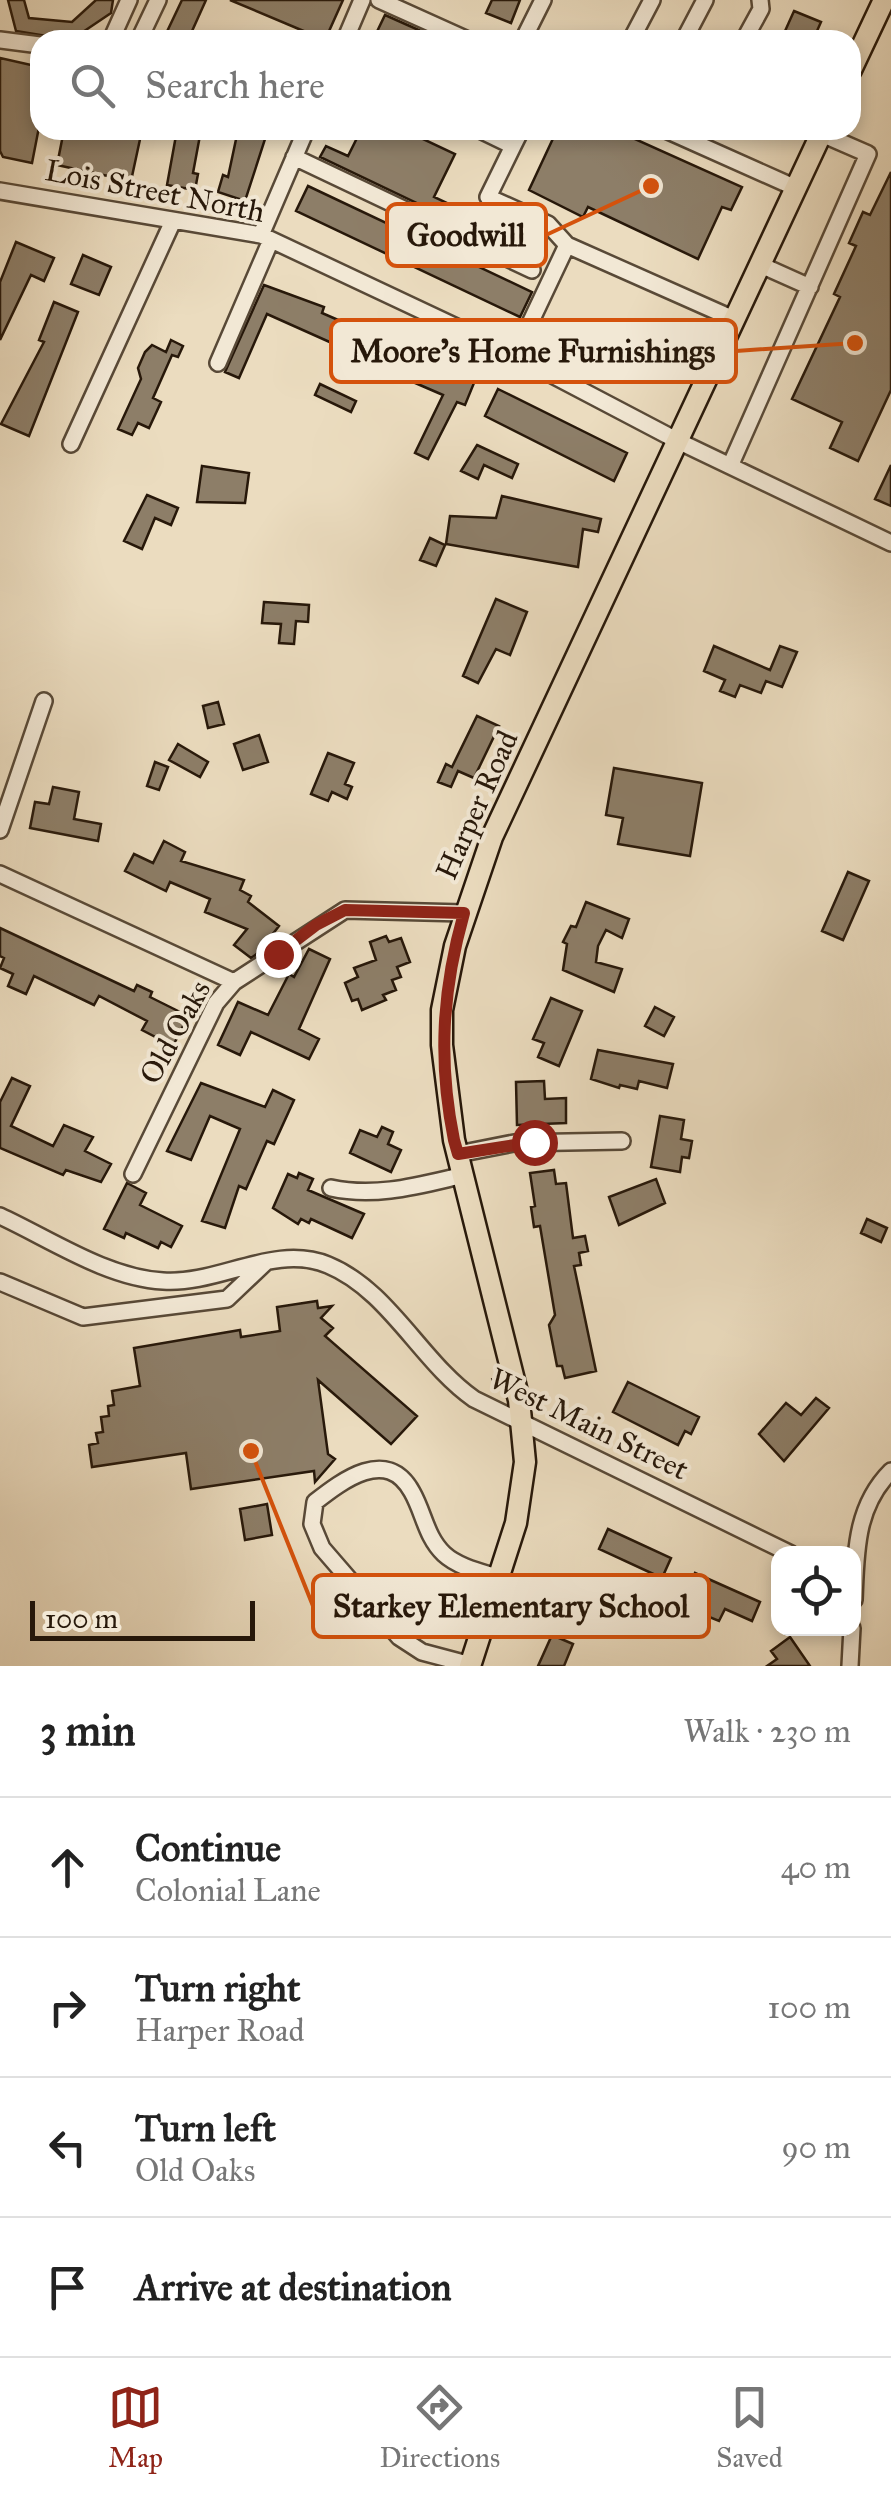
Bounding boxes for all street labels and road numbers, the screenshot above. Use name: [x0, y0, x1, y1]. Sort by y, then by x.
street label: Lois Street North: [42, 152, 268, 230]
street label: Harper Road: [428, 725, 526, 885]
street label: Old Oaks: [132, 974, 218, 1090]
street label: West Main Street: [484, 1360, 695, 1488]

